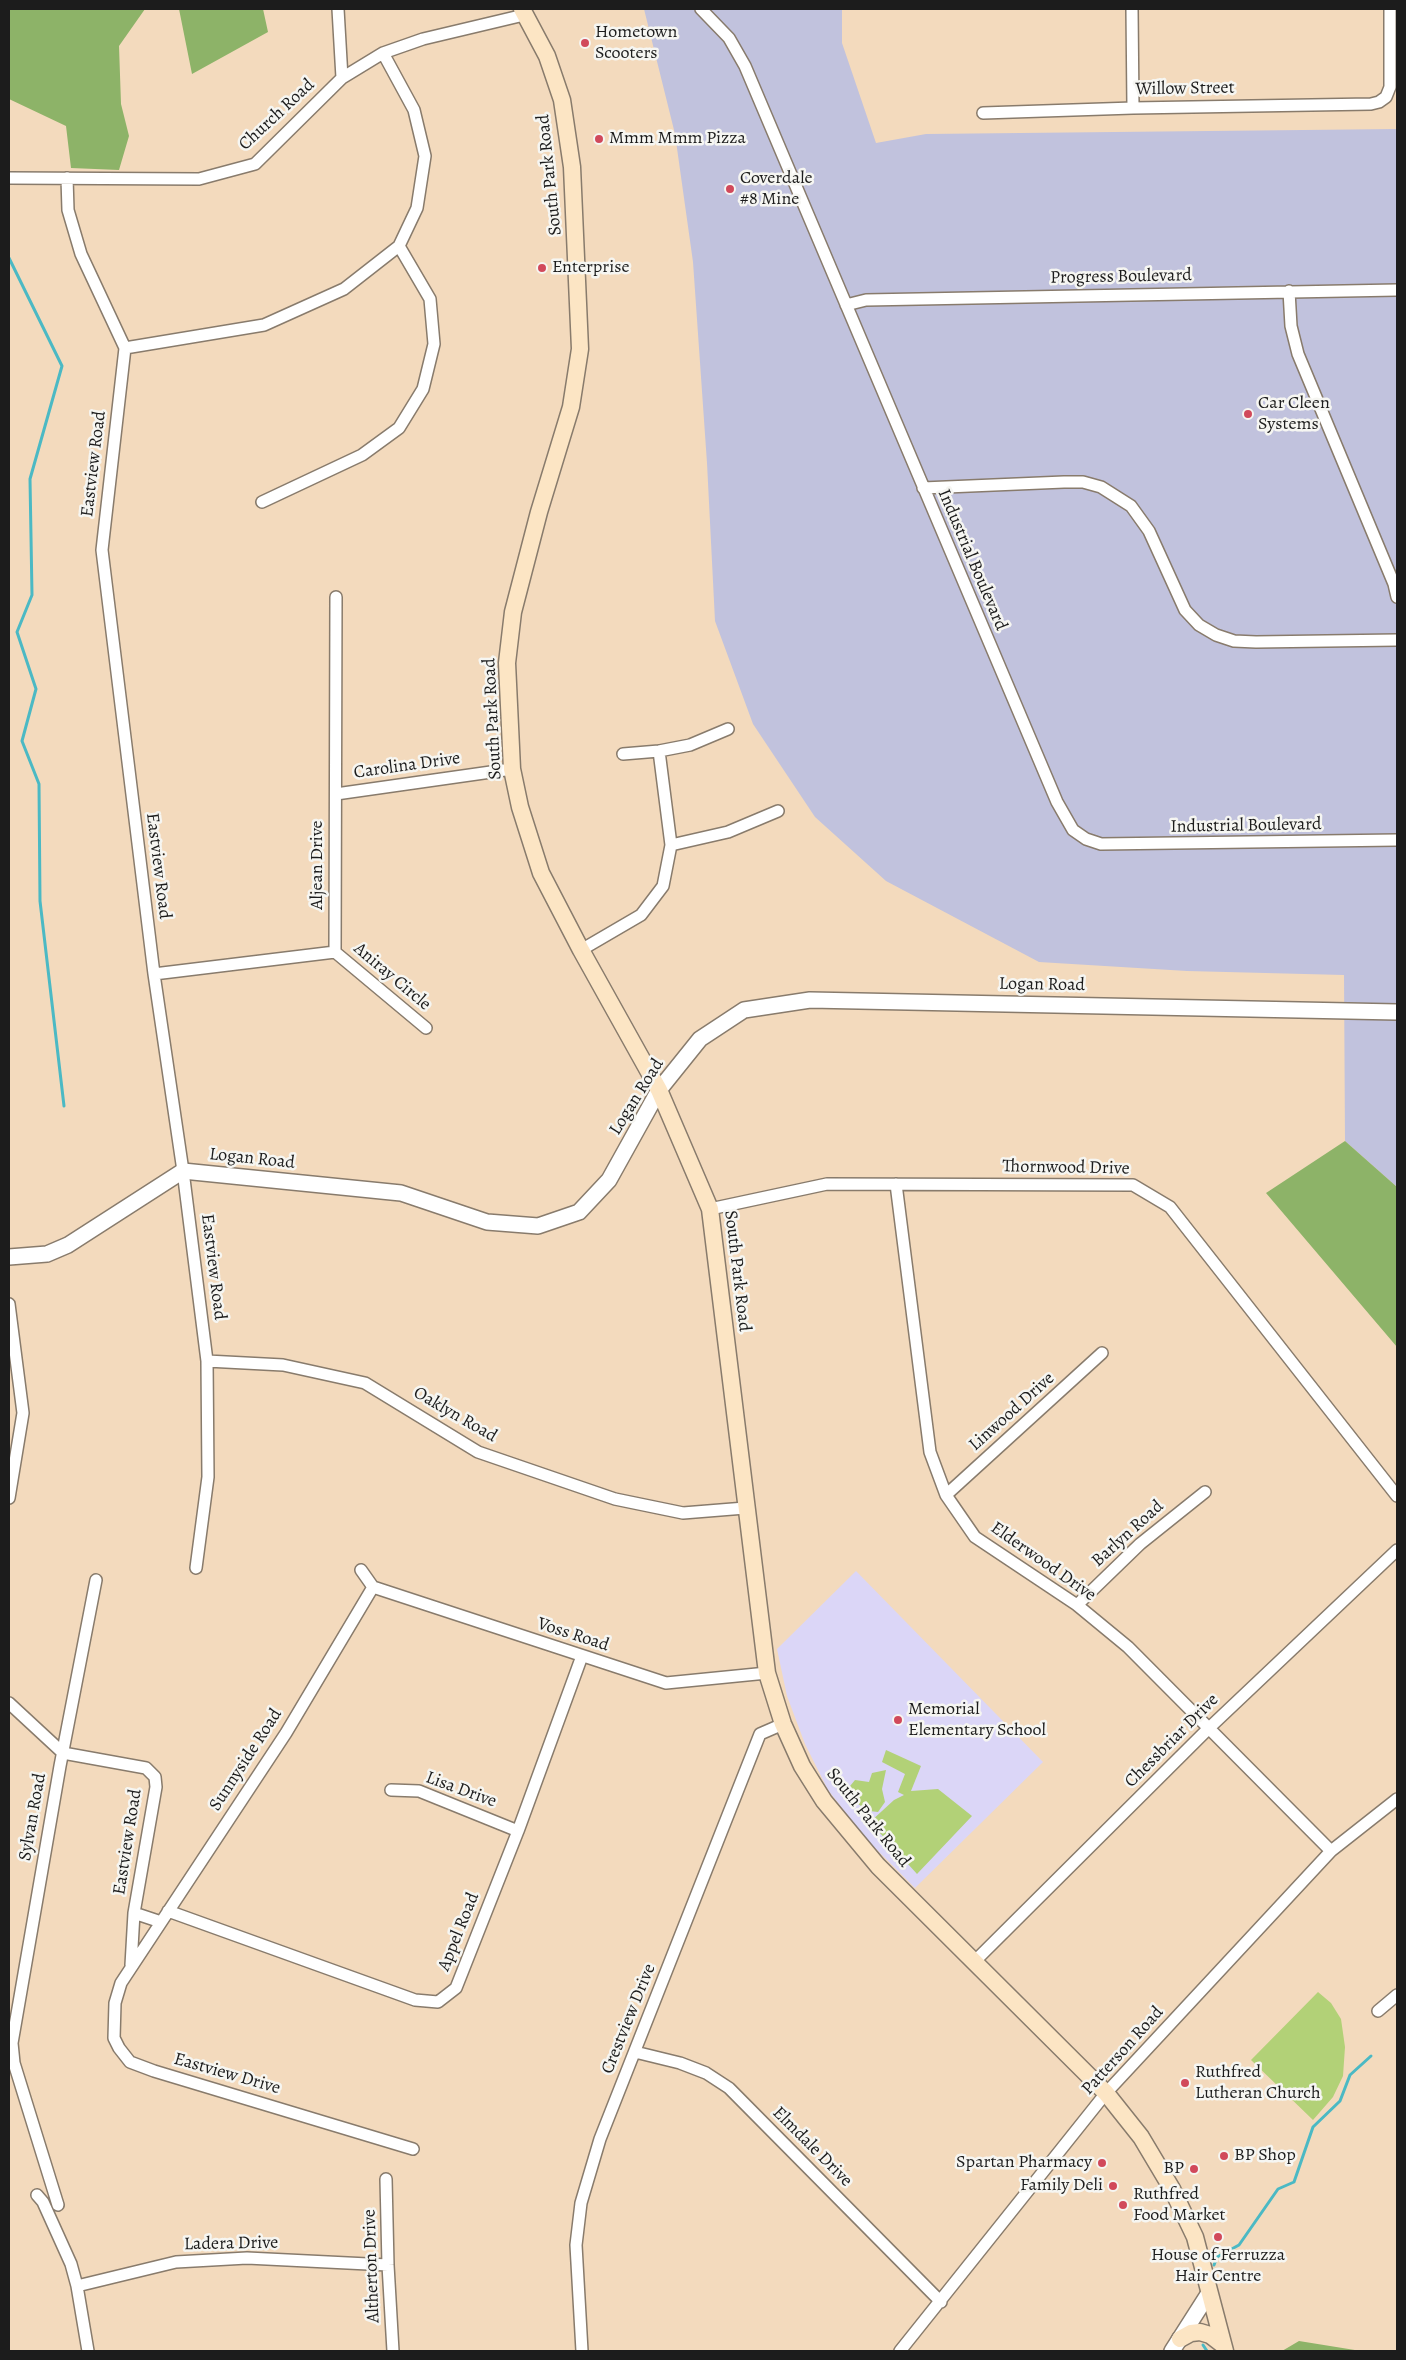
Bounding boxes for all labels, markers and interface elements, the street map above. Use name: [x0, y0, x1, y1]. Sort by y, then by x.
place label: Hometown Scooters: [595, 22, 677, 64]
marker: Hometown Scooters: [579, 37, 591, 49]
street label: Church Road: [235, 74, 319, 156]
street label: Willow Street: [1135, 77, 1235, 101]
street label: South Park Road: [533, 113, 567, 237]
place label: Mmm Mmm Pizza: [609, 128, 746, 150]
marker: Mmm Mmm Pizza: [593, 133, 605, 145]
place label: Coverdale #8 Mine: [740, 168, 813, 210]
marker: Coverdale #8 Mine: [724, 183, 736, 195]
place label: Enterprise: [552, 257, 630, 279]
marker: Enterprise: [536, 262, 548, 274]
street label: Progress Boulevard: [1050, 265, 1192, 289]
place label: Car Cleen Systems: [1258, 393, 1330, 436]
marker: Car Cleen Systems: [1242, 408, 1254, 420]
street label: Eastview Road: [77, 410, 111, 518]
street label: Industrial Boulevard: [933, 486, 1011, 634]
street label: South Park Road: [479, 658, 507, 780]
street label: Carolina Drive: [353, 748, 461, 784]
street label: Eastview Road: [141, 812, 175, 920]
street label: Industrial Boulevard: [1170, 814, 1322, 838]
street label: Aljean Drive: [307, 820, 329, 910]
street label: Aniray Circle: [349, 938, 435, 1016]
street label: Logan Road: [999, 973, 1085, 997]
street label: Logan Road: [605, 1055, 669, 1139]
street label: Logan Road: [208, 1144, 296, 1174]
street label: Thornwood Drive: [1002, 1156, 1130, 1180]
street label: South Park Road: [719, 1209, 755, 1333]
street label: Eastview Road: [196, 1213, 230, 1321]
street label: Linwood Drive: [965, 1368, 1059, 1456]
street label: Oaklyn Road: [409, 1382, 501, 1448]
street label: Barlyn Road: [1088, 1496, 1168, 1572]
street label: Elderwood Drive: [986, 1518, 1100, 1606]
street label: Voss Road: [534, 1613, 612, 1657]
street label: Chessbriar Drive: [1121, 1690, 1223, 1792]
place label: Memorial Elementary School: [908, 1699, 1046, 1742]
street label: Sunnyside Road: [205, 1705, 287, 1815]
marker: Memorial Elementary School: [892, 1714, 904, 1726]
street label: South Park Road: [821, 1764, 915, 1872]
street label: Lisa Drive: [423, 1767, 499, 1813]
street label: Sylvan Road: [15, 1771, 51, 1863]
street label: Eastview Road: [109, 1788, 147, 1896]
street label: Appel Road: [434, 1890, 484, 1974]
street label: Crestview Drive: [597, 1961, 661, 2077]
street label: Patterson Road: [1078, 2002, 1168, 2100]
street label: Eastview Drive: [171, 2049, 283, 2099]
place label: Ruthfred Lutheran Church: [1195, 2062, 1321, 2104]
marker: Ruthfred Lutheran Church: [1179, 2077, 1191, 2089]
street label: Elmdale Drive: [767, 2102, 857, 2192]
place label: BP Shop: [1234, 2145, 1296, 2167]
marker: BP Shop: [1218, 2150, 1230, 2162]
place label: Spartan Pharmacy: [956, 2152, 1092, 2174]
marker: Spartan Pharmacy: [1096, 2157, 1108, 2169]
place label: BP: [1163, 2158, 1184, 2180]
marker: BP: [1188, 2163, 1200, 2175]
place label: Family Deli: [1020, 2175, 1103, 2197]
marker: Family Deli: [1107, 2180, 1119, 2192]
place label: Ruthfred Food Market: [1133, 2184, 1226, 2226]
marker: Ruthfred Food Market: [1117, 2199, 1129, 2211]
street label: Altherton Drive: [359, 2209, 385, 2323]
marker: House of Ferruzza Hair Centre: [1212, 2231, 1224, 2243]
street label: Ladera Drive: [184, 2232, 278, 2256]
place label: House of Ferruzza Hair Centre: [1151, 2245, 1285, 2288]

